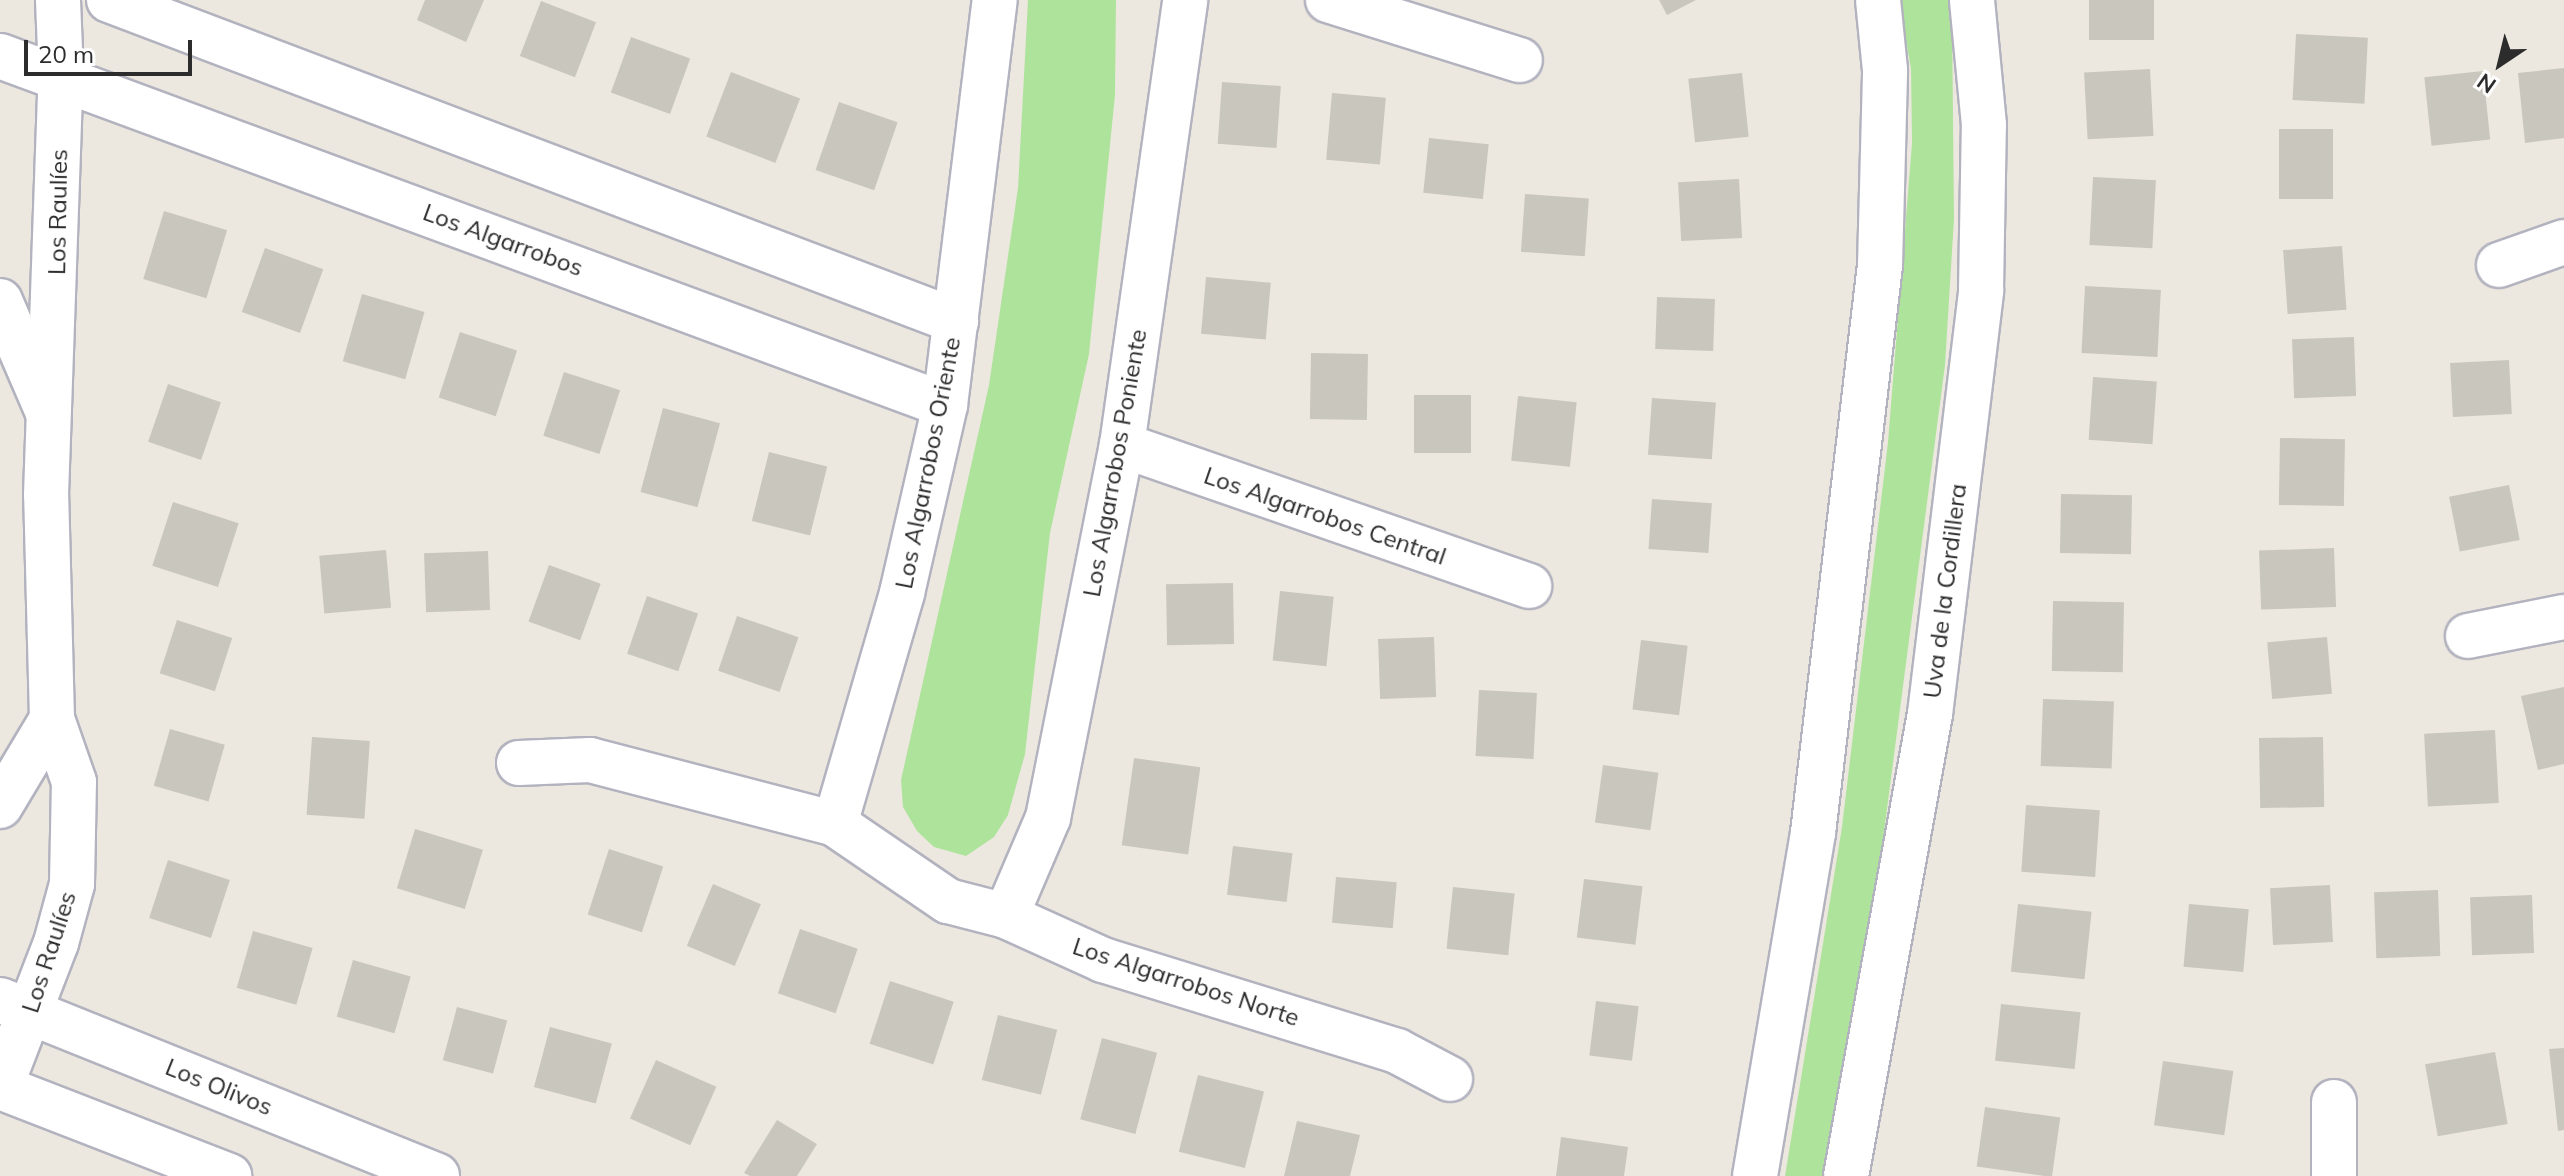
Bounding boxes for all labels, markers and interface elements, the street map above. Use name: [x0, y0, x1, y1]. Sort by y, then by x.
scale bar: [28, 24, 196, 74]
north arrow: [2460, 24, 2540, 104]
text: 20 m: [38, 39, 94, 69]
text: N: [2471, 67, 2501, 100]
street label: Los Raulíes: [43, 149, 73, 275]
street label: Los Algarrobos: [419, 198, 587, 282]
street label: Los Algarrobos Poniente: [1077, 327, 1153, 599]
street label: Los Algarrobos Oriente: [889, 335, 967, 591]
street label: Los Algarrobos Central: [1200, 461, 1450, 571]
street label: Uva de la Cordillera: [1918, 482, 1972, 700]
street label: Los Raulíes: [16, 888, 82, 1016]
street label: Los Algarrobos Norte: [1069, 932, 1303, 1032]
street label: Los Olivos: [161, 1052, 277, 1122]

